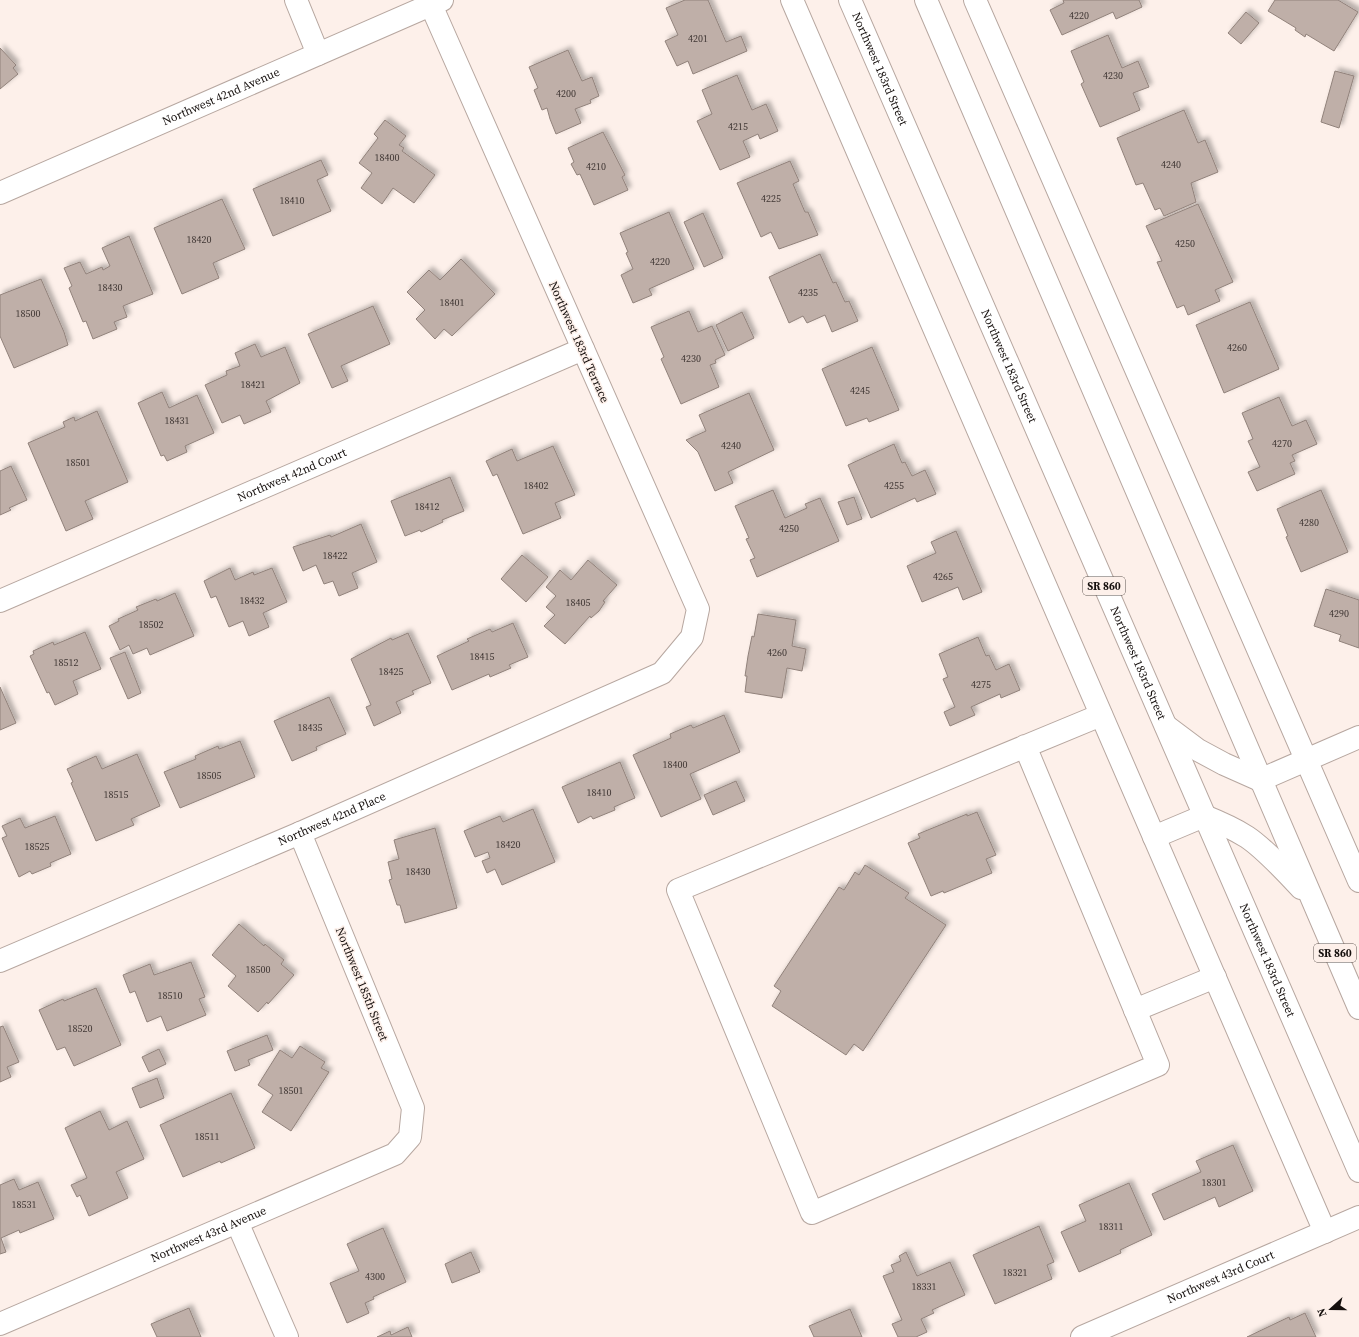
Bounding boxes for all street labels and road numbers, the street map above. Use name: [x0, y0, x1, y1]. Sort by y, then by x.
street label: Northwest 183rd Street: [848, 10, 912, 128]
street label: Northwest 42nd Avenue: [160, 64, 282, 129]
street label: Northwest 183rd Terrace: [545, 279, 613, 405]
street label: Northwest 183rd Street: [977, 307, 1041, 425]
street label: Northwest 42nd Court: [235, 444, 349, 505]
road number: SR 860: [1083, 577, 1125, 595]
street label: Northwest 183rd Street: [1107, 604, 1170, 722]
street label: Northwest 42nd Place: [276, 788, 388, 849]
street label: Northwest 183rd Street: [1236, 901, 1299, 1019]
street label: Northwest 185th Street: [332, 925, 392, 1043]
road number: SR 860: [1314, 944, 1356, 962]
street label: Northwest 43rd Avenue: [148, 1202, 269, 1266]
street label: Northwest 43rd Court: [1165, 1247, 1277, 1307]

